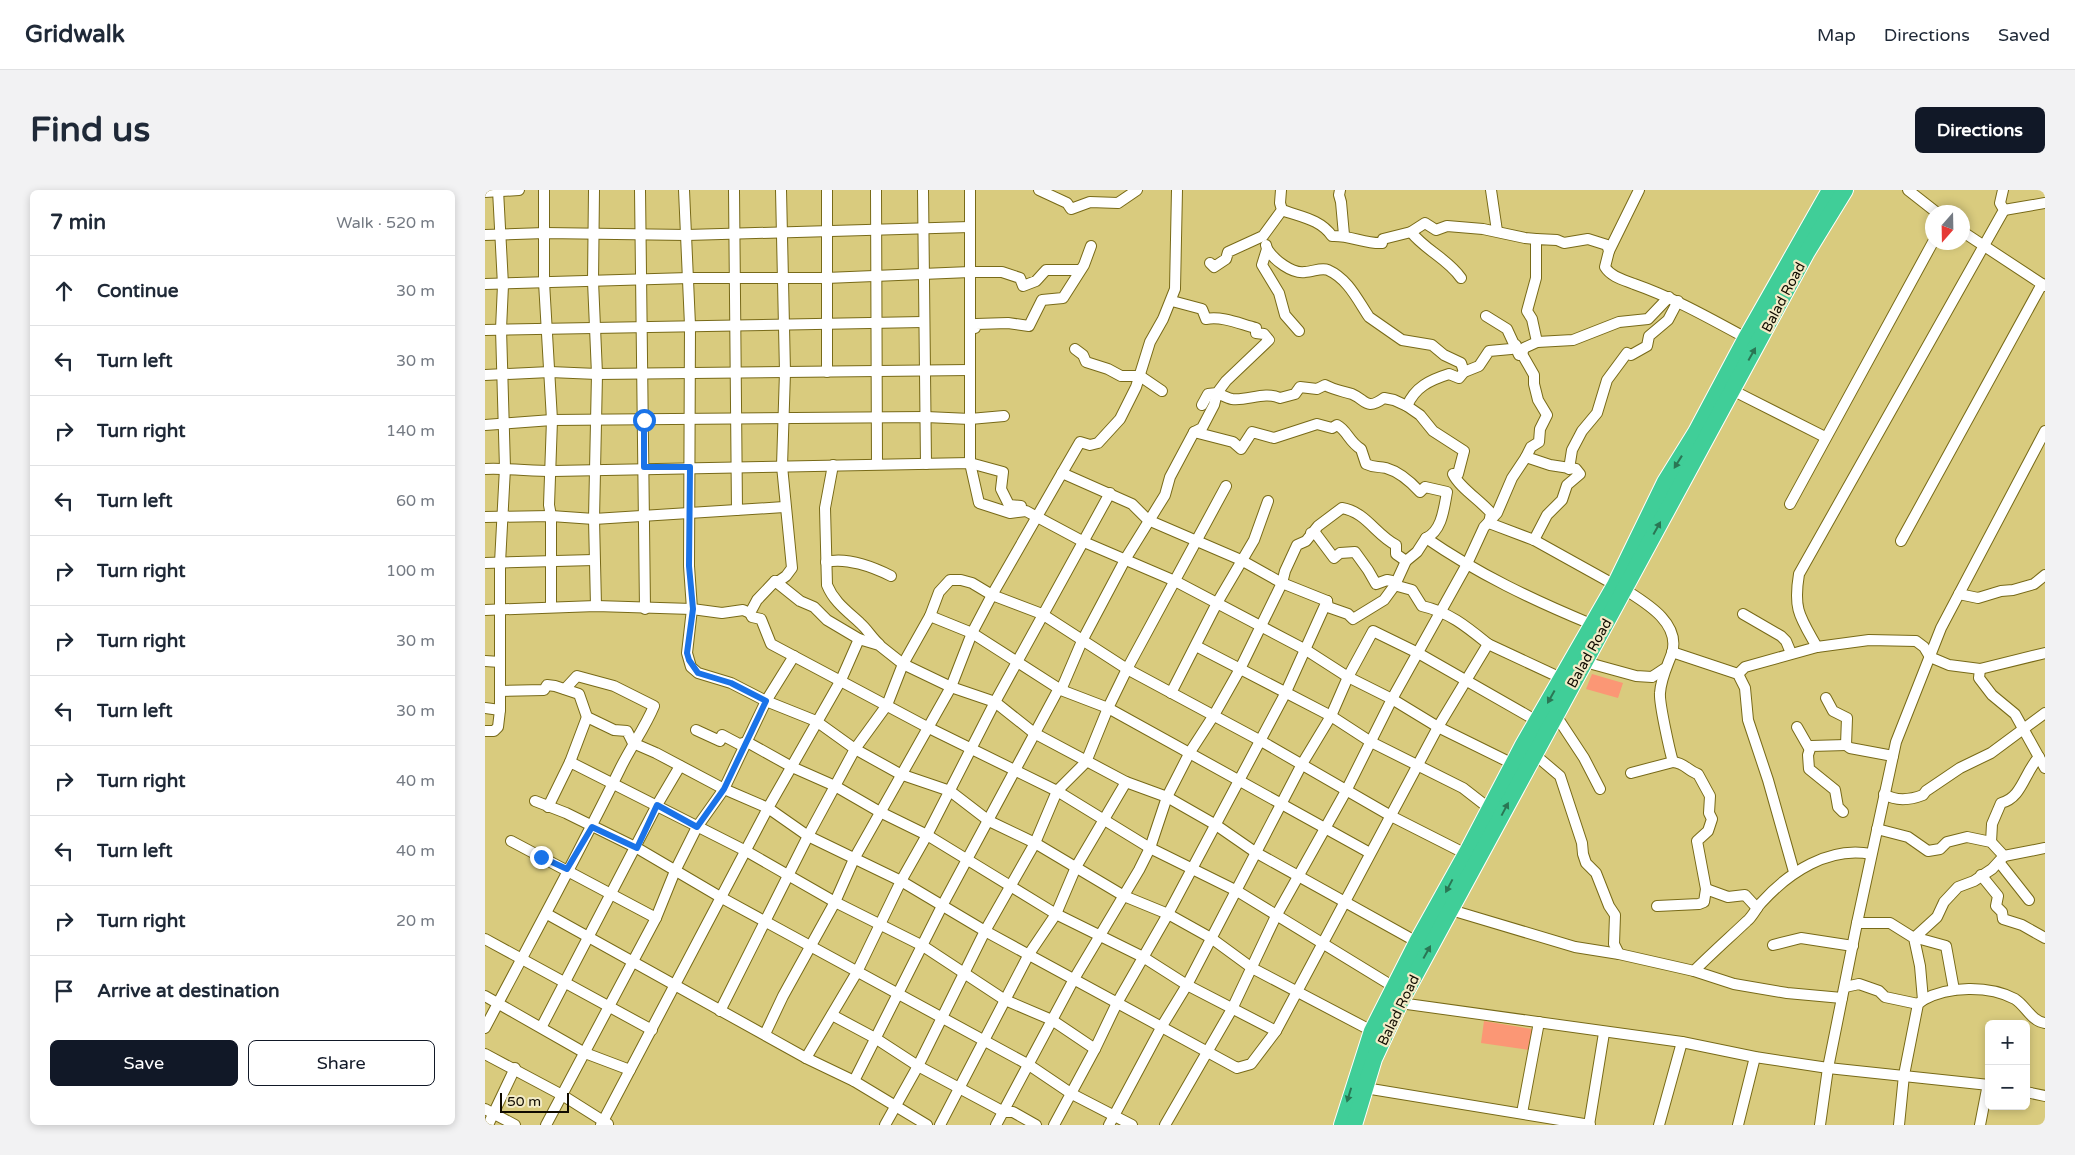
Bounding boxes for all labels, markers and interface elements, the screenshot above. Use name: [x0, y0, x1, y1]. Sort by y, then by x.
text: Gridwalk: [25, 20, 125, 49]
text: Map: [1817, 24, 1856, 46]
text: Directions: [1884, 24, 1970, 46]
text: Saved: [1998, 24, 2050, 46]
button: Directions: [1915, 107, 2045, 153]
text: Find us: [30, 109, 150, 151]
north arrow: [1925, 205, 1970, 250]
text: 7 min: [50, 210, 106, 235]
text: Walk · 520 m: [336, 213, 435, 233]
street label: Balad Road: [1758, 259, 1809, 335]
icon: ahead: [50, 277, 78, 305]
text: Continue: [97, 280, 179, 302]
text: 30 m: [396, 281, 435, 301]
icon: left: [50, 347, 78, 375]
one-way arrow: [1748, 347, 1756, 362]
text: Turn left: [97, 350, 173, 372]
text: 30 m: [396, 351, 435, 371]
route start: [633, 409, 656, 432]
icon: right: [50, 417, 78, 445]
text: Turn right: [97, 420, 185, 442]
text: 140 m: [386, 421, 435, 441]
one-way arrow: [1674, 455, 1683, 468]
icon: left: [50, 487, 78, 515]
text: Turn left: [97, 490, 173, 512]
text: 60 m: [396, 491, 435, 511]
one-way arrow: [1653, 520, 1661, 535]
icon: right: [50, 557, 78, 585]
text: Turn right: [97, 560, 185, 582]
text: 100 m: [386, 561, 435, 581]
street label: Balad Road: [1563, 616, 1615, 691]
icon: right: [50, 627, 78, 655]
text: Turn right: [97, 630, 185, 652]
text: 30 m: [396, 631, 435, 651]
one-way arrow: [1546, 690, 1555, 703]
icon: left: [50, 697, 78, 725]
text: Turn left: [97, 700, 173, 722]
text: 30 m: [396, 701, 435, 721]
icon: right: [50, 767, 78, 795]
text: Turn right: [97, 770, 185, 792]
text: 40 m: [396, 771, 435, 791]
one-way arrow: [1501, 802, 1509, 816]
icon: left: [50, 837, 78, 865]
text: Turn left: [97, 840, 173, 862]
text: 40 m: [396, 841, 435, 861]
route end: [530, 846, 553, 869]
one-way arrow: [1445, 879, 1453, 893]
icon: right: [50, 907, 78, 935]
text: Turn right: [97, 910, 185, 932]
text: 20 m: [396, 911, 435, 931]
one-way arrow: [1423, 945, 1432, 958]
street label: Balad Road: [1374, 972, 1423, 1048]
icon: arrive: [50, 977, 78, 1005]
text: Arrive at destination: [97, 980, 280, 1002]
map controls: [1985, 1020, 2030, 1110]
button: +: [1985, 1020, 2030, 1065]
button: Save: [50, 1040, 238, 1086]
button: Share: [248, 1040, 435, 1086]
button: −: [1985, 1065, 2030, 1110]
one-way arrow: [1345, 1088, 1353, 1103]
scale bar: [500, 1090, 569, 1113]
text: 50 m: [507, 1093, 541, 1110]

